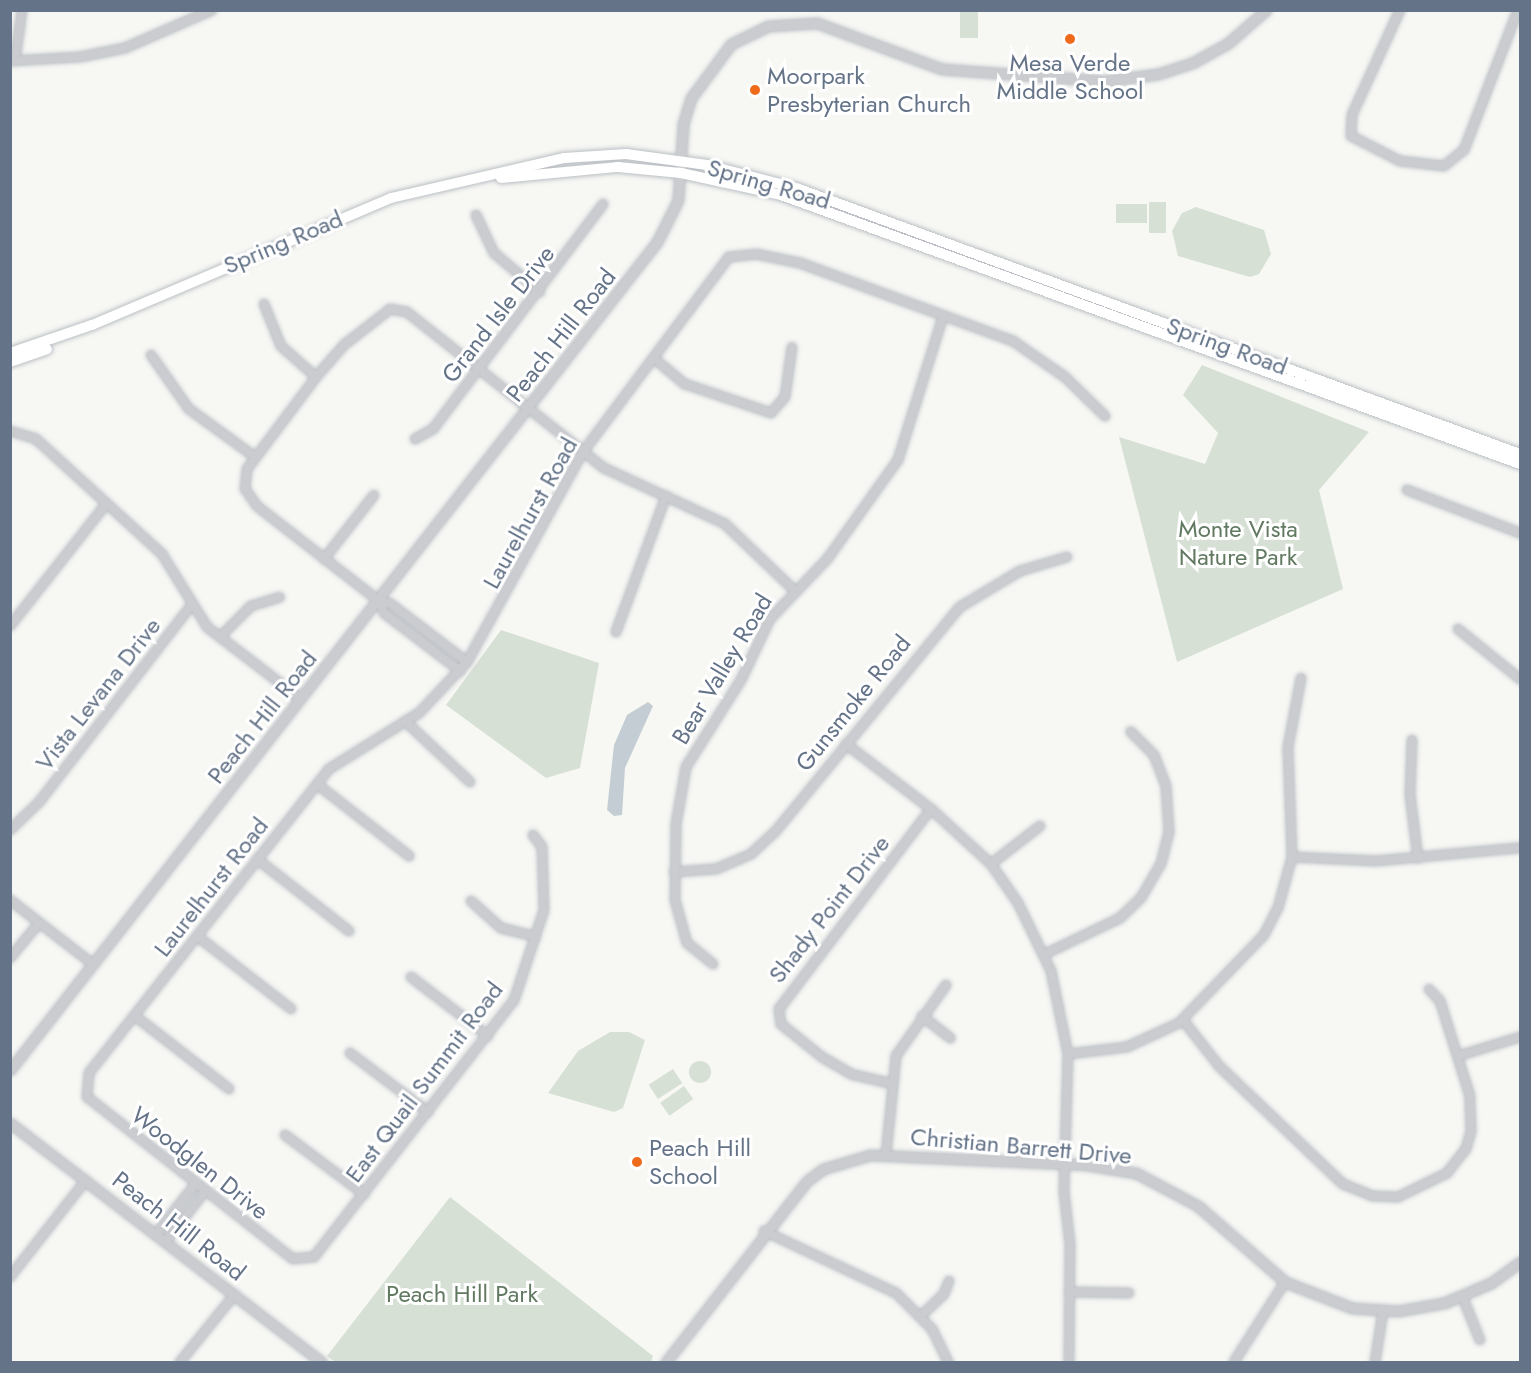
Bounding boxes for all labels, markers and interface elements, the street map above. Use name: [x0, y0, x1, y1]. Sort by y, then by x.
marker: Mesa Verde Middle School: [1063, 32, 1077, 46]
place label: Mesa Verde Middle School: [996, 49, 1144, 105]
place label: Moorpark Presbyterian Church: [767, 62, 971, 118]
marker: Moorpark Presbyterian Church: [748, 83, 762, 97]
street label: Spring Road: [704, 153, 834, 215]
street label: Spring Road: [219, 204, 347, 280]
street label: Grand Isle Drive: [436, 240, 560, 388]
street label: Peach Hill Road: [500, 263, 622, 407]
street label: Spring Road: [1163, 311, 1291, 381]
street label: Laurelhurst Road: [477, 432, 583, 594]
park label: Monte Vista Nature Park: [1178, 515, 1298, 571]
street label: Bear Valley Road: [666, 589, 778, 749]
street label: Vista Levana Drive: [29, 612, 167, 776]
street label: Gunsmoke Road: [789, 629, 917, 777]
street label: Peach Hill Road: [201, 645, 323, 789]
street label: Laurelhurst Road: [148, 812, 274, 962]
street label: Shady Point Drive: [762, 829, 896, 989]
street label: East Quail Summit Road: [339, 976, 509, 1188]
street label: Woodglen Drive: [126, 1100, 274, 1226]
street label: Christian Barrett Drive: [909, 1122, 1133, 1170]
place label: Peach Hill School: [649, 1134, 751, 1190]
marker: Peach Hill School: [630, 1155, 644, 1169]
street label: Peach Hill Road: [107, 1165, 251, 1287]
park label: Peach Hill Park: [386, 1280, 538, 1308]

